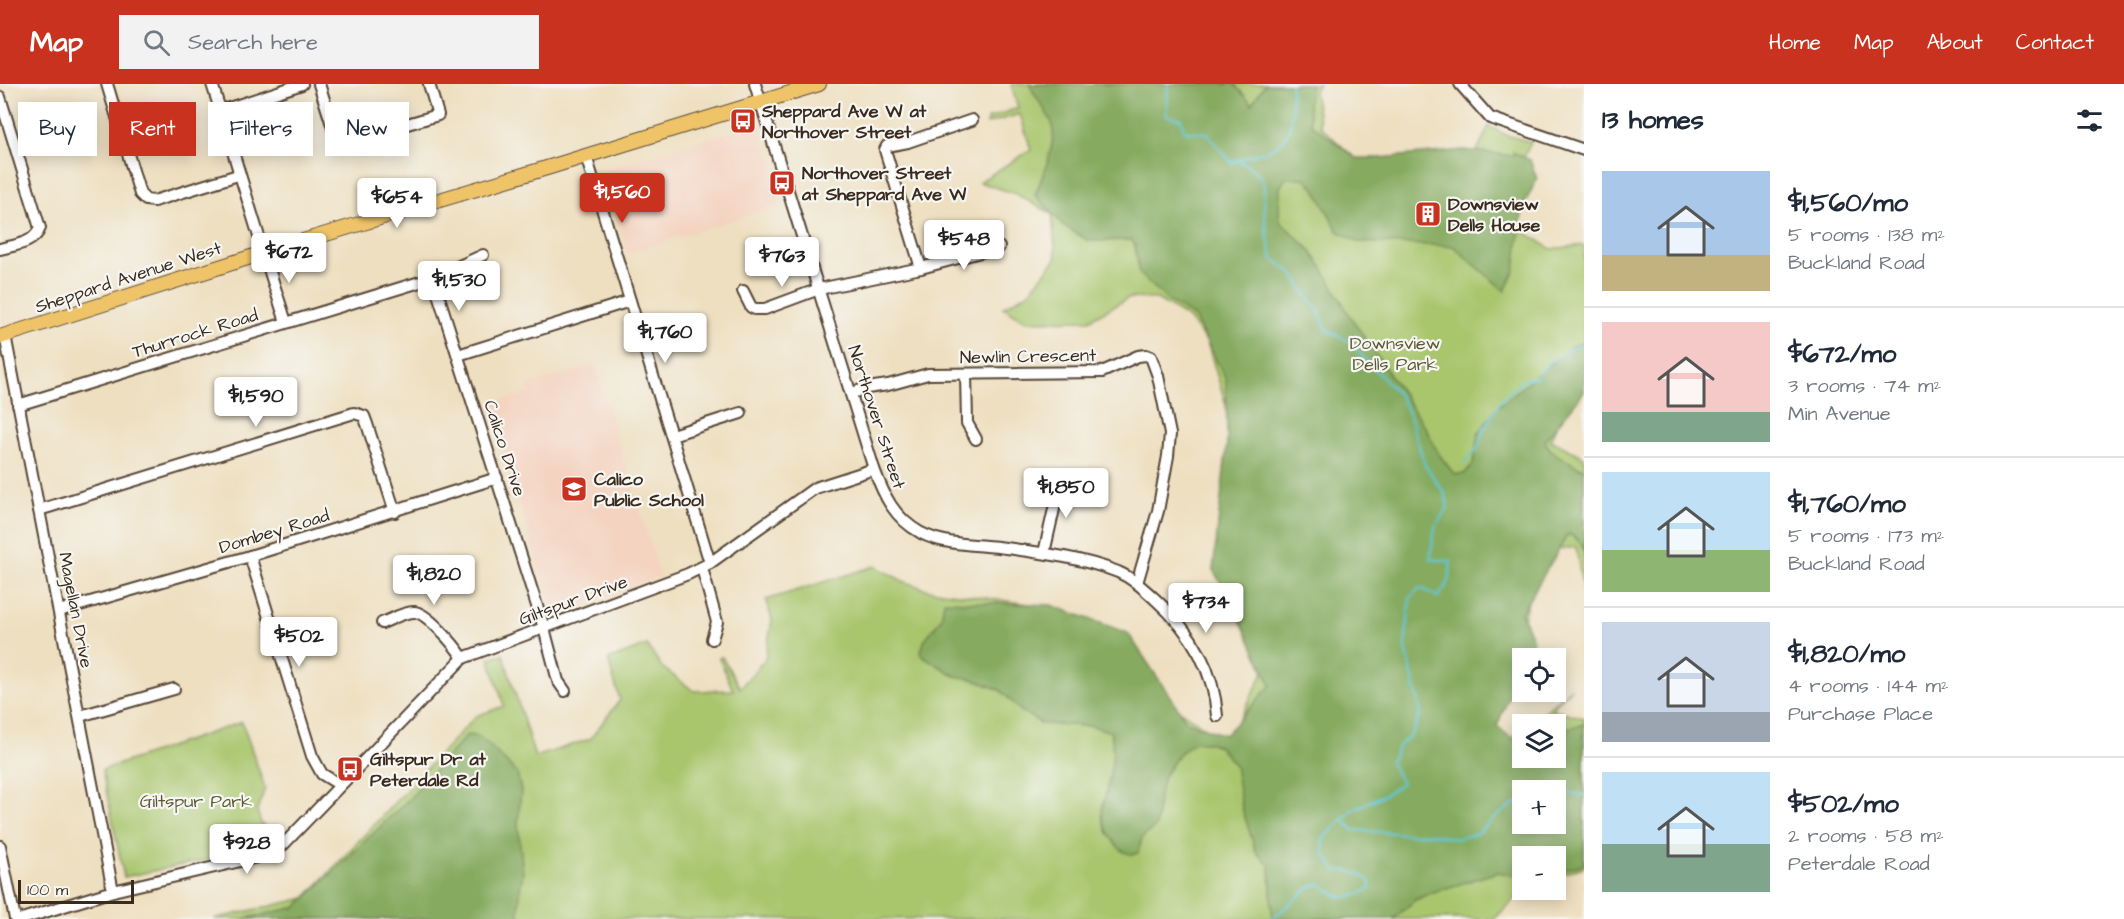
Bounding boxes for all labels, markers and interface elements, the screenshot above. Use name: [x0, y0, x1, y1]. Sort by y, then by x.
search box: [119, 15, 539, 69]
text: Map: [30, 23, 83, 62]
icon: search: [140, 26, 173, 59]
text: Search here: [188, 27, 318, 58]
text: Home: [1769, 28, 1821, 57]
text: Map: [1854, 28, 1894, 57]
text: About: [1927, 28, 1983, 57]
text: Contact: [2016, 28, 2094, 57]
place label: Sheppard Ave W at Northover Street: [761, 99, 927, 145]
chip: Buy: [18, 102, 97, 156]
chip: Rent: [109, 102, 196, 156]
chip: Filters: [208, 102, 313, 156]
chip: New: [325, 102, 409, 156]
text: 13 homes: [1602, 102, 1704, 138]
icon: filters: [2073, 104, 2106, 137]
bus stop icon: Sheppard Ave W at Northover Street: [728, 106, 758, 136]
place label: Northover Street at Sheppard Ave W: [801, 161, 966, 207]
bus stop icon: Northover Street at Sheppard Ave W: [767, 168, 797, 198]
pin: $1,560: [573, 173, 671, 224]
pin: $654: [361, 178, 433, 229]
text: $1,560: [594, 178, 650, 206]
text: $654: [371, 183, 423, 211]
text: $1,560/mo: [1788, 185, 1908, 221]
place label: Downsview Dells House: [1448, 192, 1541, 238]
icon: home: [1650, 195, 1722, 267]
building icon: Downsview Dells House: [1413, 199, 1443, 229]
pin: $548: [928, 220, 1000, 271]
text: 5 rooms · 138 m²: [1788, 221, 1945, 249]
text: $548: [938, 225, 990, 253]
pin: $672: [253, 233, 325, 284]
street label: Sheppard Avenue West: [32, 235, 225, 319]
pin: $763: [746, 237, 818, 288]
text: $672: [265, 238, 313, 266]
text: $763: [759, 242, 805, 270]
text: Buckland Road: [1788, 249, 1925, 277]
pin: $1,530: [410, 261, 508, 312]
text: $1,530: [432, 266, 486, 294]
street label: Thurrock Road: [129, 302, 261, 364]
pin: $1,760: [616, 313, 714, 364]
text: $1,760: [638, 318, 692, 346]
park label: Downsview Dells Park: [1350, 331, 1440, 377]
text: $672/mo: [1788, 336, 1896, 372]
street label: Northover Street: [842, 342, 912, 493]
street label: Newlin Crescent: [960, 343, 1097, 370]
icon: home: [1650, 346, 1722, 418]
text: 3 rooms · 74 m²: [1788, 372, 1941, 400]
pin: $1,590: [207, 377, 305, 428]
text: $1,590: [228, 382, 284, 410]
street label: Calico Drive: [477, 397, 532, 500]
text: Min Avenue: [1788, 400, 1891, 428]
place label: Calico Public School: [594, 467, 704, 513]
pin: $1,850: [1017, 468, 1115, 519]
text: $1,850: [1038, 473, 1095, 501]
school or university icon: Calico Public School: [559, 474, 589, 504]
text: $1,760/mo: [1788, 486, 1906, 522]
icon: home: [1650, 496, 1722, 568]
street label: Dombey Road: [216, 503, 333, 561]
text: 5 rooms · 173 m²: [1788, 522, 1944, 550]
street label: Magellan Drive: [51, 550, 99, 671]
text: Buckland Road: [1788, 550, 1925, 578]
pin: $1,820: [385, 555, 483, 606]
text: $1,820: [407, 560, 461, 588]
street label: Giltspur Drive: [515, 569, 631, 632]
pin: $734: [1170, 583, 1242, 634]
text: $734: [1182, 588, 1230, 616]
pin: $502: [263, 617, 335, 668]
text: $502: [274, 622, 324, 650]
text: $1,820/mo: [1788, 636, 1905, 672]
icon: home: [1650, 646, 1722, 718]
map controls: [1512, 648, 1566, 900]
button: locate: [1512, 648, 1566, 702]
text: 4 rooms · 144 m²: [1788, 672, 1948, 700]
text: Purchase Place: [1788, 700, 1933, 728]
button: layers: [1512, 714, 1566, 768]
place label: Giltspur Dr at Peterdale Rd: [370, 747, 487, 793]
bus stop icon: Giltspur Dr at Peterdale Rd: [335, 754, 365, 784]
button: +: [1512, 780, 1566, 834]
text: $502/mo: [1788, 786, 1899, 822]
park label: Giltspur Park: [140, 789, 252, 814]
icon: home: [1650, 796, 1722, 868]
text: 2 rooms · 58 m²: [1788, 822, 1944, 850]
pin: $928: [211, 824, 283, 875]
text: $928: [224, 829, 270, 857]
button: −: [1512, 846, 1566, 900]
text: Peterdale Road: [1788, 850, 1930, 878]
scale bar: [18, 877, 134, 904]
text: 100 m: [27, 879, 68, 901]

